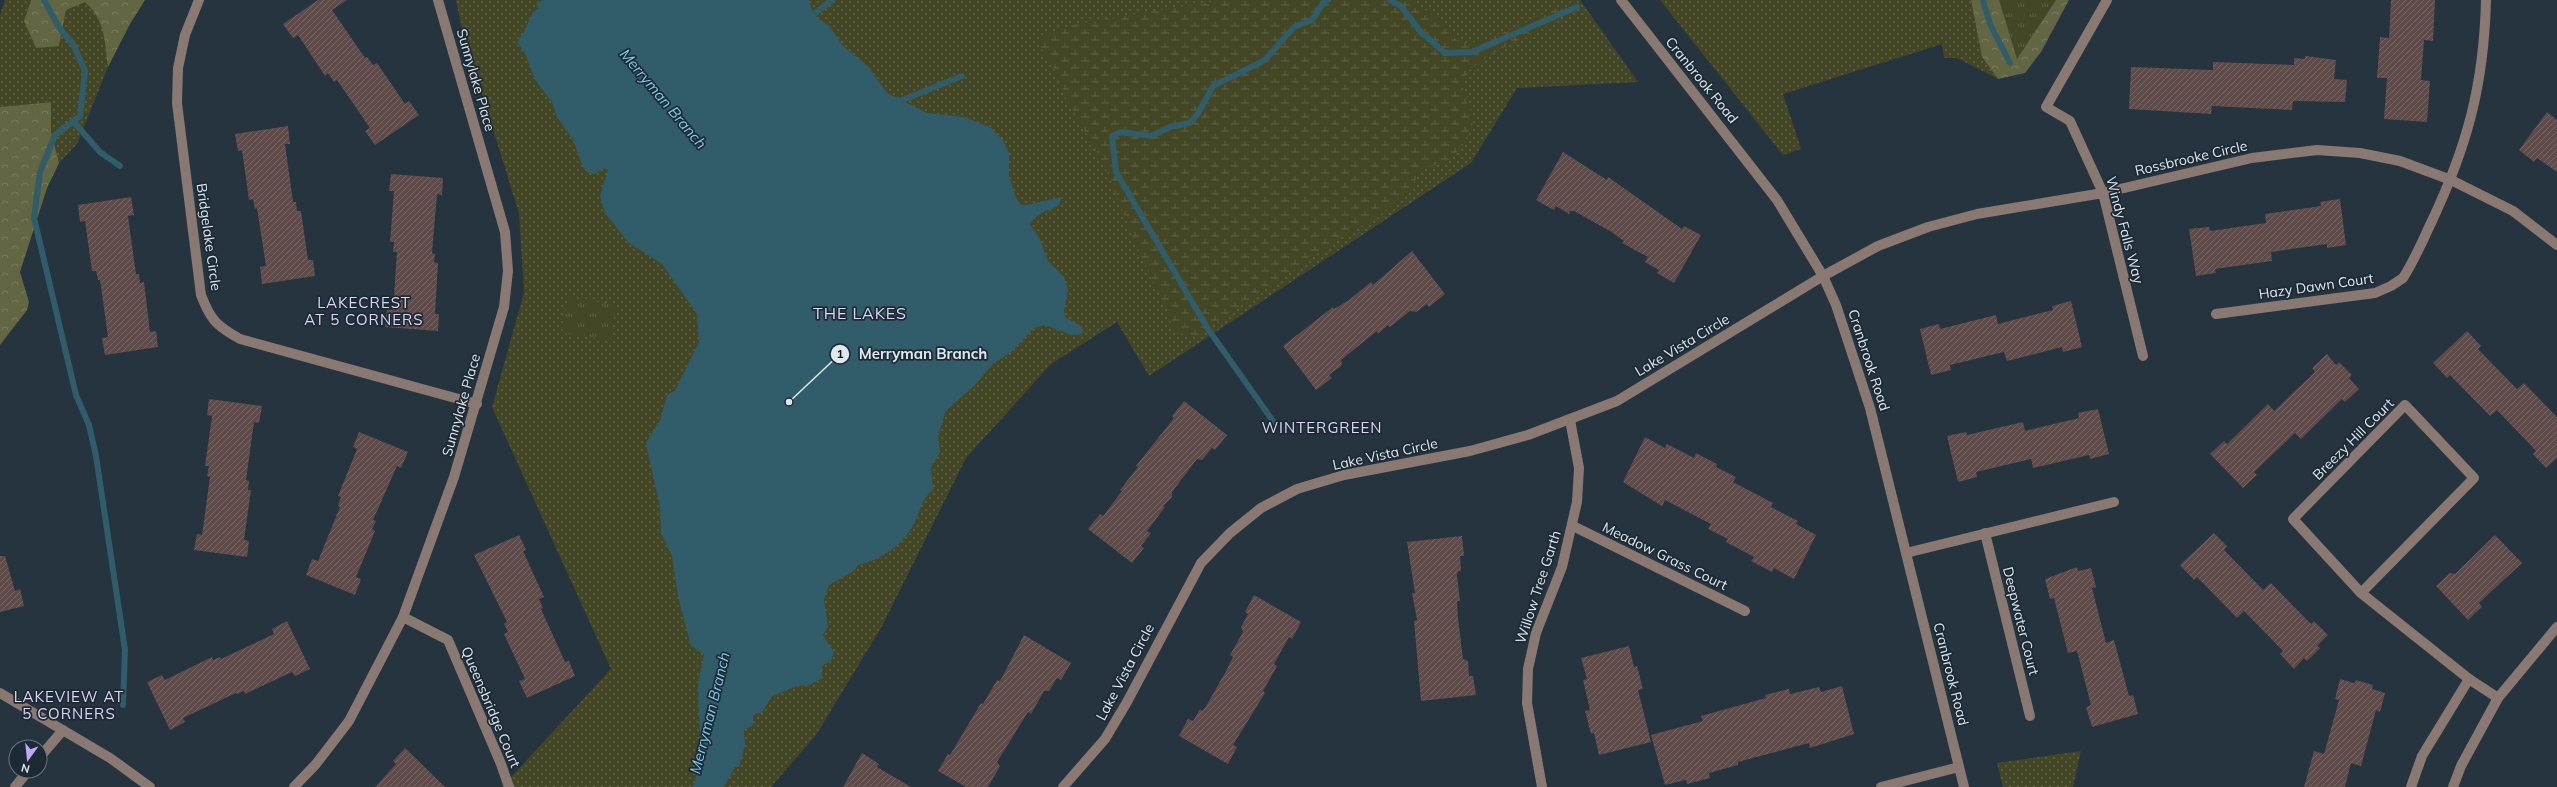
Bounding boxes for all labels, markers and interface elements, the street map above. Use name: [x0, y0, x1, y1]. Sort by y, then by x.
street label: Sunnylake Place: [453, 27, 499, 133]
street label: Cranbrook Road: [1662, 33, 1742, 127]
water label: Merryman Branch: [616, 45, 711, 153]
street label: Rossbrooke Circle: [2133, 136, 2249, 180]
street label: Windy Falls Way: [2102, 174, 2148, 286]
street label: Bridgelake Circle: [193, 182, 225, 292]
street label: Hazy Dawn Court: [2257, 269, 2375, 303]
district label: LAKECREST AT 5 CORNERS: [304, 293, 424, 329]
district label: THE LAKES: [813, 303, 907, 323]
street label: Cranbrook Road: [1844, 307, 1894, 413]
street label: Lake Vista Circle: [1631, 310, 1733, 380]
callout: Merryman Branch: [830, 340, 995, 367]
text: Merryman Branch: [859, 344, 987, 363]
text: 1: [836, 346, 844, 361]
street label: Sunnylake Place: [438, 352, 484, 458]
street label: Breezy Hill Court: [2308, 394, 2398, 484]
district label: WINTERGREEN: [1261, 418, 1383, 437]
street label: Lake Vista Circle: [1331, 434, 1439, 474]
street label: Meadow Grass Court: [1600, 518, 1731, 594]
street label: Willow Tree Garth: [1511, 528, 1565, 646]
street label: Deepwater Court: [1999, 565, 2043, 677]
street label: Lake Vista Circle: [1092, 621, 1158, 723]
street label: Cranbrook Road: [1929, 621, 1973, 727]
street label: Queensbridge Court: [457, 644, 525, 770]
water label: Merryman Branch: [685, 650, 734, 776]
district label: LAKEVIEW AT 5 CORNERS: [14, 687, 124, 723]
north arrow: [8, 739, 48, 779]
text: N: [20, 761, 31, 776]

